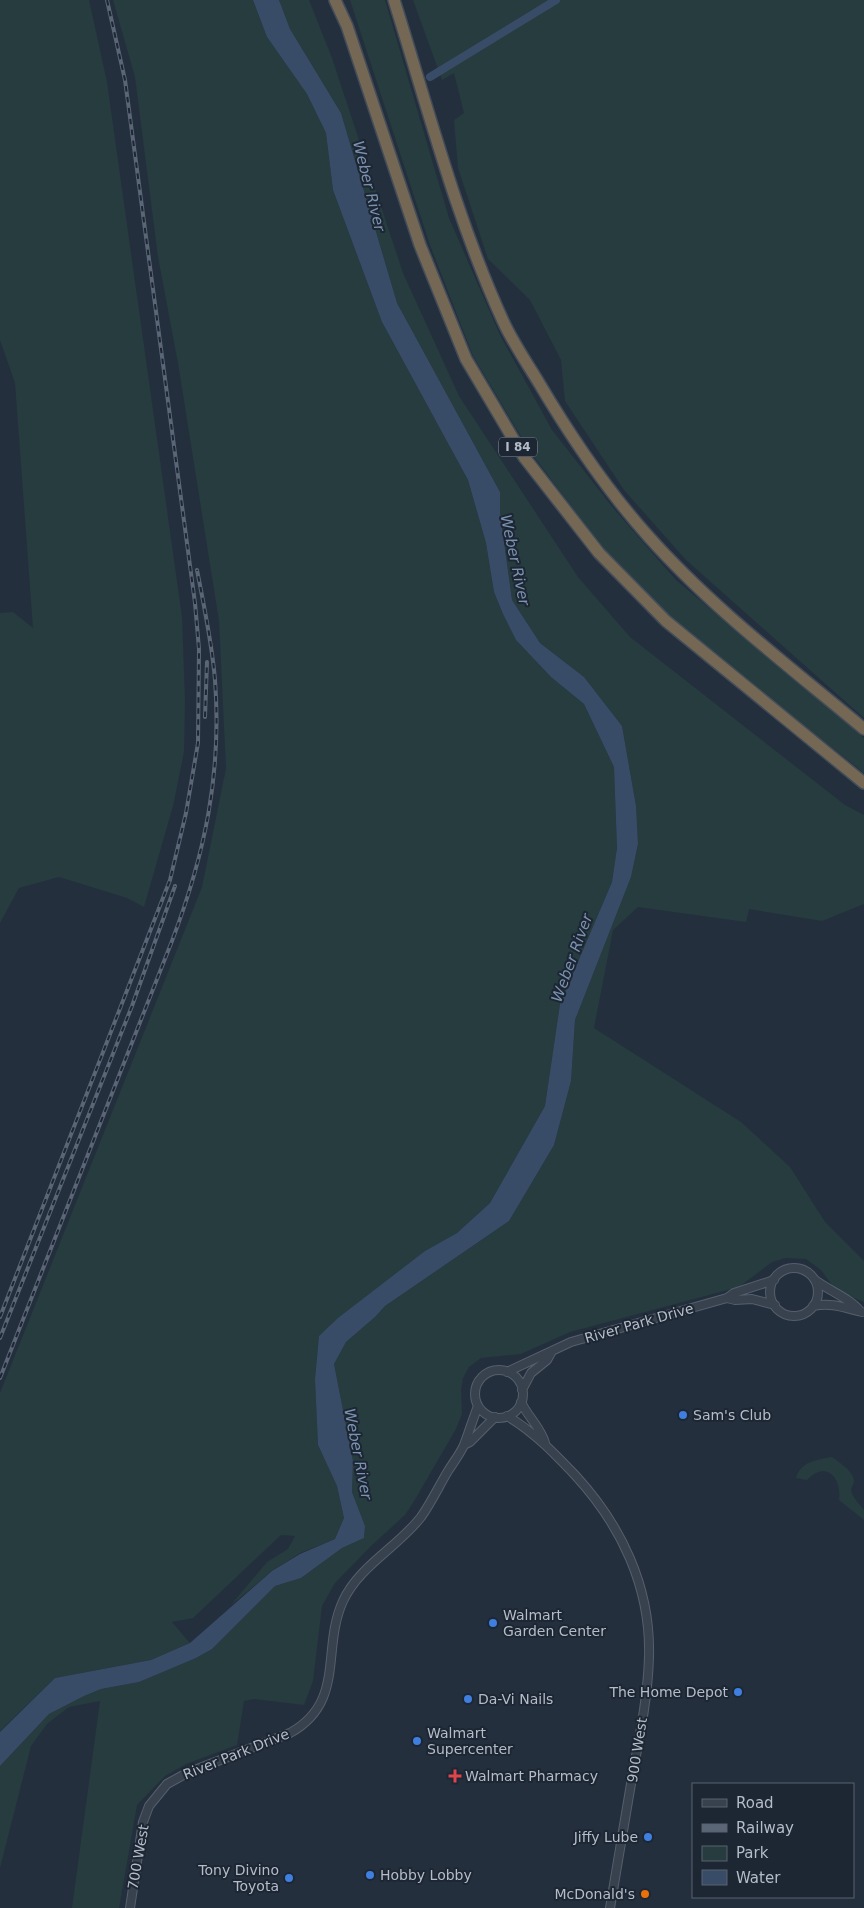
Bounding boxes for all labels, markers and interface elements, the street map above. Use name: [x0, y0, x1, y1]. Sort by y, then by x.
water label: Weber River: [349, 139, 389, 234]
road number: I 84: [499, 438, 537, 457]
water label: Weber River: [497, 513, 534, 608]
water label: Weber River: [548, 911, 597, 1005]
street label: River Park Drive: [583, 1300, 695, 1346]
water label: Weber River: [340, 1407, 376, 1502]
place label: Sam's Club: [693, 1407, 771, 1423]
marker: Sam's Club: [677, 1409, 689, 1421]
place label: Walmart Garden Center: [503, 1607, 606, 1639]
marker: Walmart Garden Center: [487, 1617, 499, 1629]
place label: The Home Depot: [608, 1684, 729, 1700]
marker: The Home Depot: [732, 1686, 744, 1698]
place label: Da-Vi Nails: [478, 1691, 553, 1707]
marker: Da-Vi Nails: [462, 1693, 474, 1705]
street label: 900 West: [624, 1716, 650, 1784]
street label: River Park Drive: [181, 1725, 291, 1783]
place label: Walmart Supercenter: [427, 1725, 513, 1757]
marker: Walmart Supercenter: [411, 1735, 423, 1747]
place label: Walmart Pharmacy: [465, 1768, 598, 1784]
marker: Walmart Pharmacy: [449, 1770, 461, 1782]
legend: [692, 1783, 854, 1898]
text: Road: [736, 1794, 774, 1812]
text: Railway: [736, 1819, 794, 1837]
street label: 700 West: [124, 1823, 152, 1891]
place label: Jiffy Lube: [573, 1829, 638, 1845]
marker: Jiffy Lube: [642, 1831, 654, 1843]
text: Park: [736, 1844, 769, 1862]
place label: Tony Divino Toyota: [197, 1862, 279, 1894]
place label: Hobby Lobby: [380, 1867, 472, 1883]
marker: Hobby Lobby: [364, 1869, 376, 1881]
text: Water: [736, 1869, 781, 1887]
marker: Tony Divino Toyota: [283, 1872, 295, 1884]
place label: McDonald's: [555, 1886, 635, 1902]
marker: McDonald's: [639, 1888, 651, 1900]

